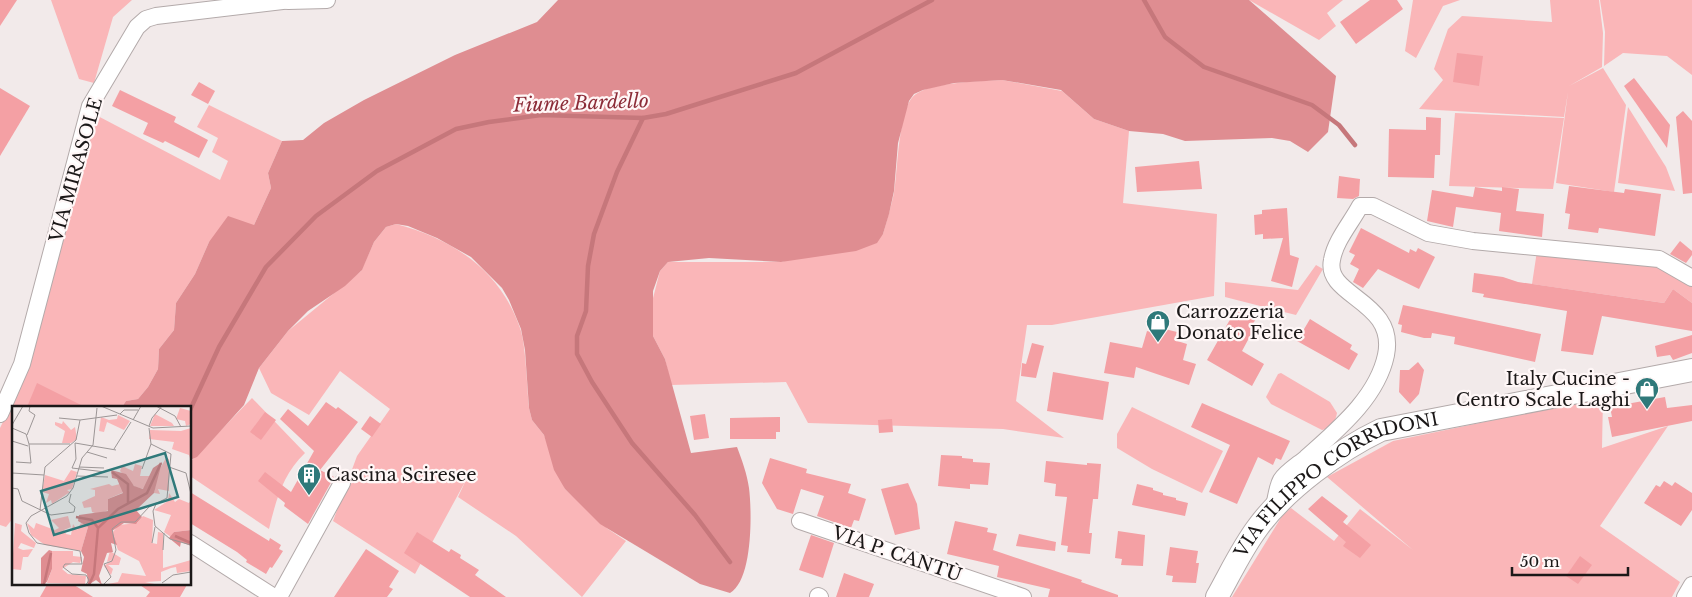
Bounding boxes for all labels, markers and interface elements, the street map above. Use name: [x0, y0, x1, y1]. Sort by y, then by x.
water label: Fiume Bardello: [512, 89, 649, 117]
street label: VIA MIRASOLE: [45, 95, 107, 246]
place label: Carrozzeria Donato Felice: [1176, 301, 1303, 344]
shop icon: Carrozzeria Donato Felice: [1145, 309, 1171, 343]
place label: Italy Cucine - Centro Scale Laghi: [1456, 368, 1630, 411]
shop icon: Italy Cucine - Centro Scale Laghi: [1634, 376, 1660, 410]
inset map: [12, 406, 191, 584]
street label: VIA FILIPPO CORRIDONI: [1229, 408, 1440, 562]
building icon: Cascina Sciresee: [296, 462, 322, 496]
place label: Cascina Sciresee: [326, 464, 477, 486]
street label: VIA P. CANTÙ: [828, 520, 965, 586]
scale bar: [1512, 544, 1628, 576]
text: 50 m: [1520, 552, 1560, 571]

